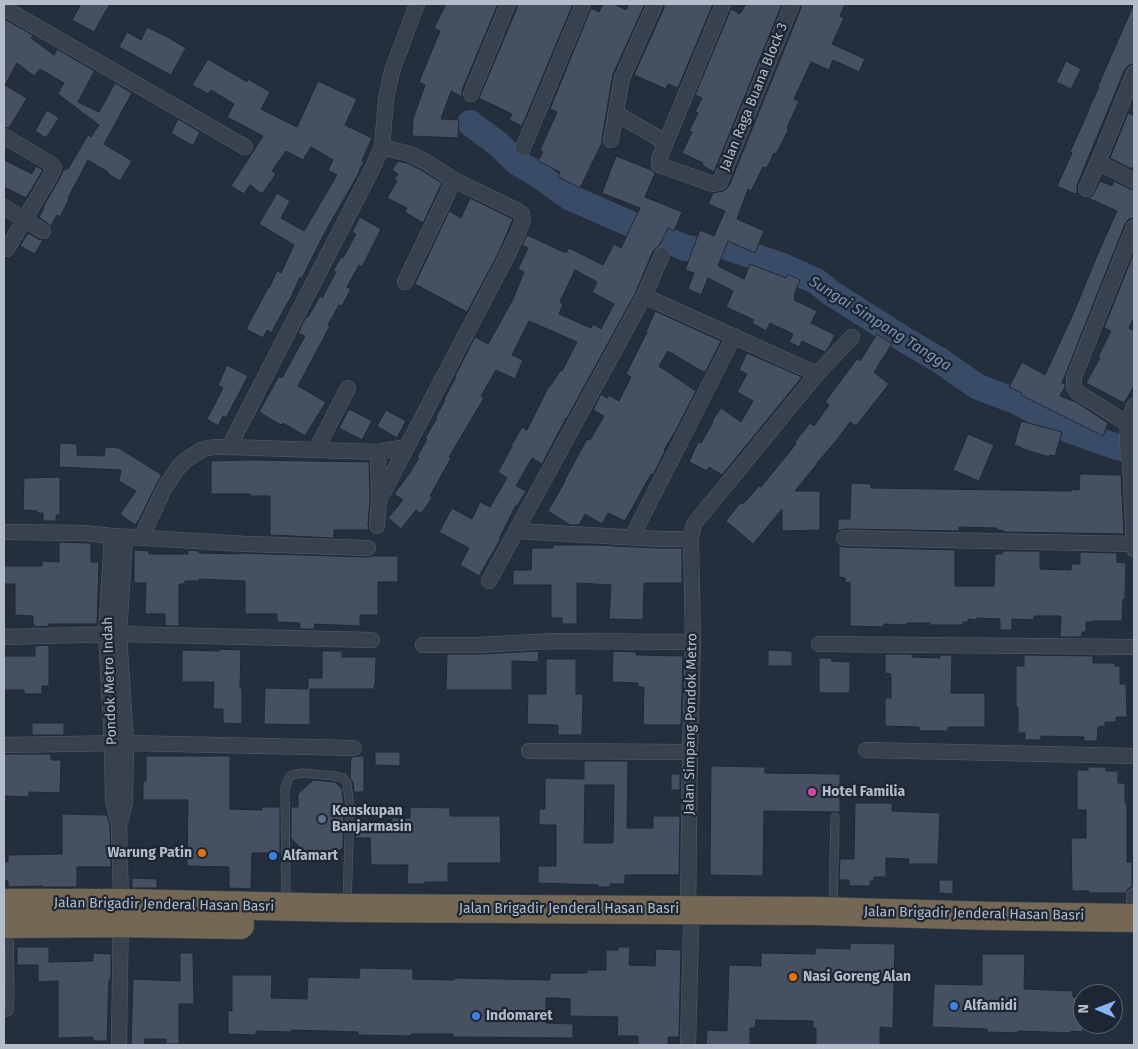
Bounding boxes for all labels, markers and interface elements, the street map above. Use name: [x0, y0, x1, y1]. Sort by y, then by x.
street label: Jalan Raga Buana Block 3: [717, 20, 791, 174]
water label: Sungai Simpang Tangga: [806, 273, 954, 375]
street label: Pondok Metro Indah: [99, 617, 121, 745]
street label: Jalan Simpang Pondok Metro: [681, 633, 701, 815]
place label: Hotel Familia: [822, 784, 905, 800]
marker: Hotel Familia: [806, 786, 818, 798]
place label: Keuskupan Banjarmasin: [332, 803, 412, 836]
marker: Keuskupan Banjarmasin: [316, 813, 328, 825]
place label: Warung Patin: [107, 845, 192, 861]
marker: Warung Patin: [196, 847, 208, 859]
place label: Alfamart: [283, 848, 338, 864]
marker: Alfamart: [267, 850, 279, 862]
street label: Jalan Brigadir Jenderal Hasan Basri: [54, 895, 274, 915]
street label: Jalan Brigadir Jenderal Hasan Basri: [459, 901, 679, 917]
street label: Jalan Brigadir Jenderal Hasan Basri: [864, 904, 1084, 924]
place label: Nasi Goreng Alan: [803, 969, 911, 985]
marker: Nasi Goreng Alan: [787, 971, 799, 983]
north arrow: [1073, 984, 1123, 1034]
place label: Alfamidi: [964, 998, 1017, 1014]
marker: Alfamidi: [948, 1000, 960, 1012]
text: N: [1075, 1004, 1092, 1014]
place label: Indomaret: [486, 1008, 553, 1024]
marker: Indomaret: [470, 1010, 482, 1022]

